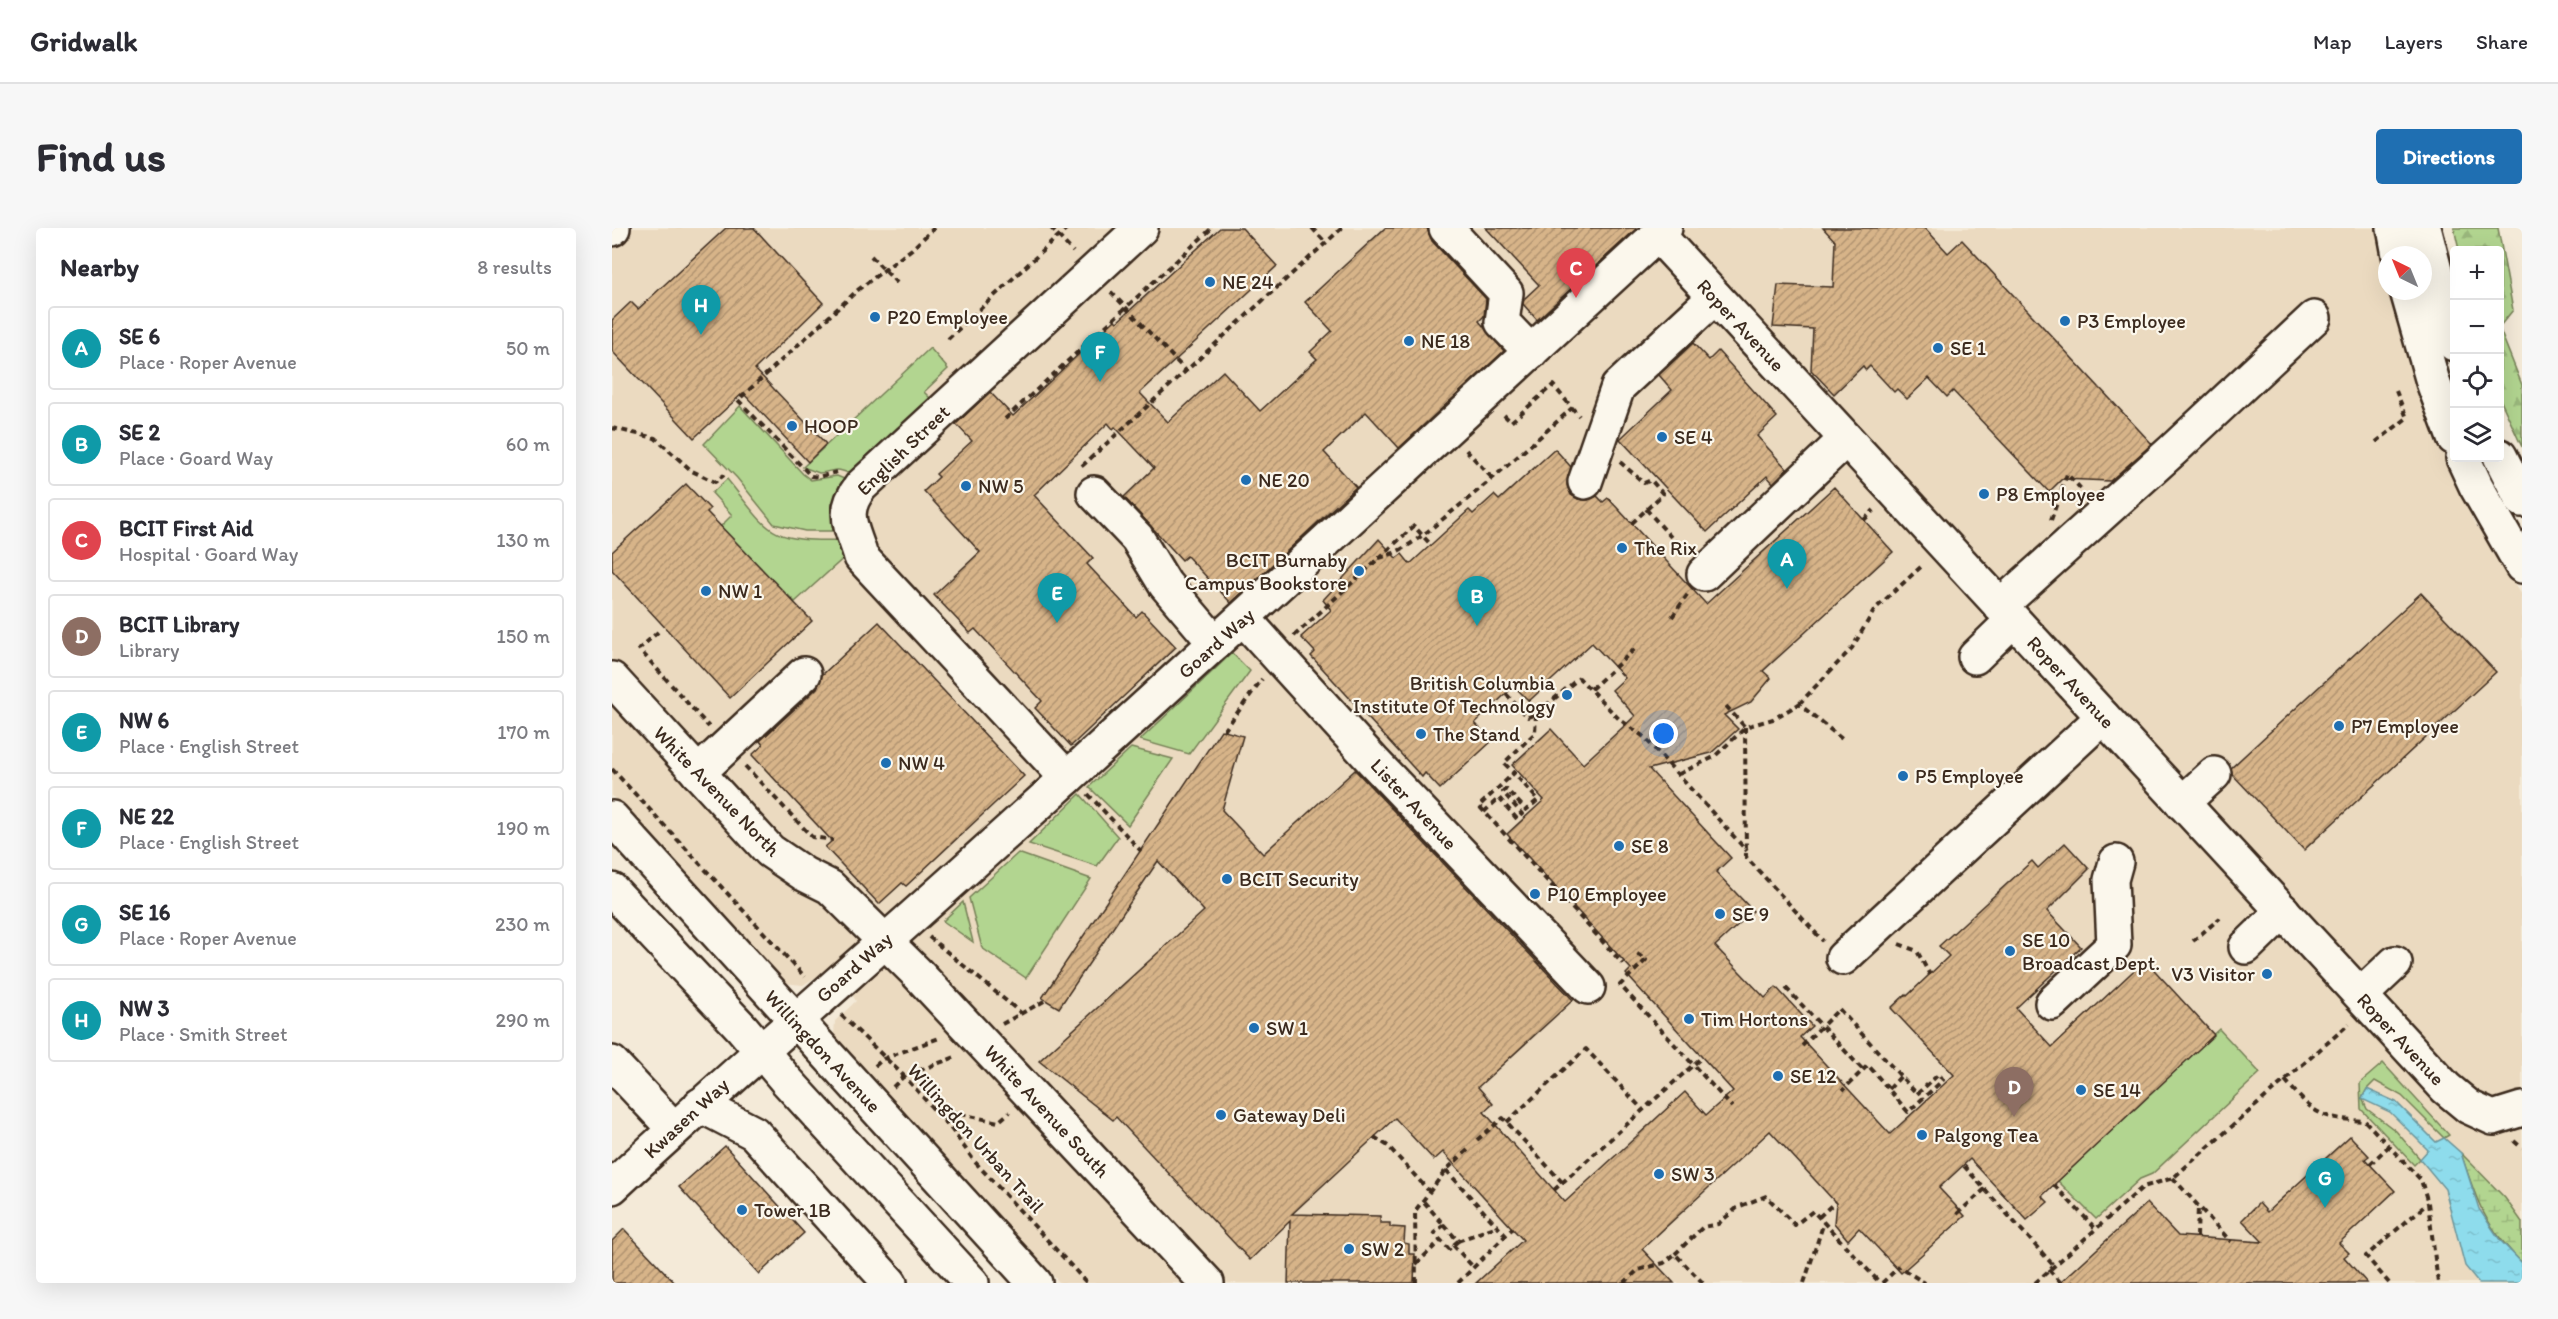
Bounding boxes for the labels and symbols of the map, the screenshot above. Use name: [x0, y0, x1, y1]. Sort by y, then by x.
north arrow: [2378, 246, 2432, 300]
pin: C: [1556, 248, 1596, 298]
place label: NE 24: [1222, 270, 1274, 294]
street label: Roper Avenue: [1692, 274, 1790, 376]
marker: NE 24: [1203, 275, 1217, 289]
pin: H: [682, 285, 721, 335]
place label: P20 Employee: [887, 305, 1008, 329]
place label: P3 Employee: [2077, 309, 2186, 333]
marker: P20 Employee: [868, 310, 882, 324]
marker: P3 Employee: [2058, 314, 2072, 328]
place label: NE 18: [1421, 329, 1470, 353]
pin: F: [1080, 332, 1120, 382]
marker: NE 18: [1402, 334, 1416, 348]
place label: SE 1: [1950, 336, 1986, 360]
marker: SE 1: [1931, 341, 1945, 355]
street label: English Street: [851, 399, 955, 500]
place label: HOOP: [804, 414, 858, 438]
marker: HOOP: [785, 419, 799, 433]
place label: SE 4: [1674, 425, 1713, 449]
marker: SE 4: [1655, 430, 1669, 444]
place label: NE 20: [1258, 468, 1310, 492]
marker: NE 20: [1239, 473, 1253, 487]
place label: NW 5: [978, 474, 1024, 498]
marker: NW 5: [959, 479, 973, 493]
place label: P8 Employee: [1996, 482, 2105, 506]
marker: P8 Employee: [1977, 487, 1991, 501]
place label: The Rix: [1634, 536, 1698, 560]
pin: A: [1768, 540, 1806, 589]
marker: The Rix: [1615, 541, 1629, 555]
place label: BCIT Burnaby Campus Bookstore: [1185, 548, 1348, 595]
marker: BCIT Burnaby Campus Bookstore: [1352, 564, 1366, 578]
pin: E: [1038, 574, 1076, 623]
pin: B: [1458, 576, 1496, 626]
place label: NW 1: [718, 579, 762, 603]
marker: NW 1: [699, 584, 713, 598]
street label: Goard Way: [1173, 602, 1259, 683]
street label: Roper Avenue: [2022, 631, 2120, 733]
place label: British Columbia Institute Of Technology: [1353, 671, 1556, 718]
marker: British Columbia Institute Of Technology: [1560, 688, 1574, 702]
place label: P7 Employee: [2351, 714, 2459, 738]
your location: [1649, 719, 1678, 748]
marker: P7 Employee: [2332, 719, 2346, 733]
street label: White Avenue North: [649, 721, 786, 861]
place label: The Stand: [1433, 722, 1520, 746]
marker: The Stand: [1414, 727, 1428, 741]
place label: NW 4: [898, 751, 945, 775]
street label: Lister Avenue: [1366, 753, 1462, 855]
marker: NW 4: [879, 756, 893, 770]
place label: P5 Employee: [1915, 764, 2024, 788]
marker: P5 Employee: [1896, 769, 1910, 783]
place label: SE 8: [1631, 834, 1669, 858]
marker: SE 8: [1612, 839, 1626, 853]
place label: BCIT Security: [1239, 867, 1359, 891]
marker: BCIT Security: [1220, 872, 1234, 886]
place label: P10 Employee: [1547, 882, 1667, 906]
marker: P10 Employee: [1528, 887, 1542, 901]
place label: SE 9: [1732, 902, 1769, 926]
marker: SE 9: [1713, 907, 1727, 921]
street label: Goard Way: [811, 926, 897, 1007]
place label: SE 10 Broadcast Dept.: [2022, 928, 2160, 975]
marker: SE 10 Broadcast Dept.: [2003, 944, 2017, 958]
place label: V3 Visitor: [2171, 962, 2255, 986]
marker: V3 Visitor: [2260, 967, 2274, 981]
street label: Willingdon Avenue: [760, 984, 886, 1118]
street label: Roper Avenue: [2352, 988, 2450, 1090]
place label: Tim Hortons: [1701, 1007, 1808, 1031]
marker: Tim Hortons: [1682, 1012, 1696, 1026]
place label: SW 1: [1266, 1016, 1308, 1040]
marker: SW 1: [1247, 1021, 1261, 1035]
street label: White Avenue South: [979, 1040, 1115, 1182]
street label: Willingdon Urban Trail: [902, 1058, 1050, 1218]
place label: SE 12: [1790, 1064, 1837, 1088]
pin: D: [1994, 1068, 2034, 1117]
marker: SE 12: [1771, 1069, 1785, 1083]
street label: Kwasen Way: [638, 1072, 734, 1163]
place label: SE 14: [2093, 1078, 2141, 1102]
marker: SE 14: [2074, 1083, 2088, 1097]
place label: Gateway Deli: [1233, 1103, 1346, 1127]
marker: Gateway Deli: [1214, 1108, 1228, 1122]
place label: Palgong Tea: [1934, 1123, 2039, 1147]
marker: Palgong Tea: [1915, 1128, 1929, 1142]
pin: G: [2306, 1158, 2344, 1208]
place label: SW 3: [1671, 1162, 1715, 1186]
marker: SW 3: [1652, 1167, 1666, 1181]
place label: Tower 1B: [754, 1198, 831, 1222]
marker: Tower 1B: [735, 1203, 749, 1217]
place label: SW 2: [1361, 1237, 1405, 1261]
marker: SW 2: [1342, 1242, 1356, 1256]

